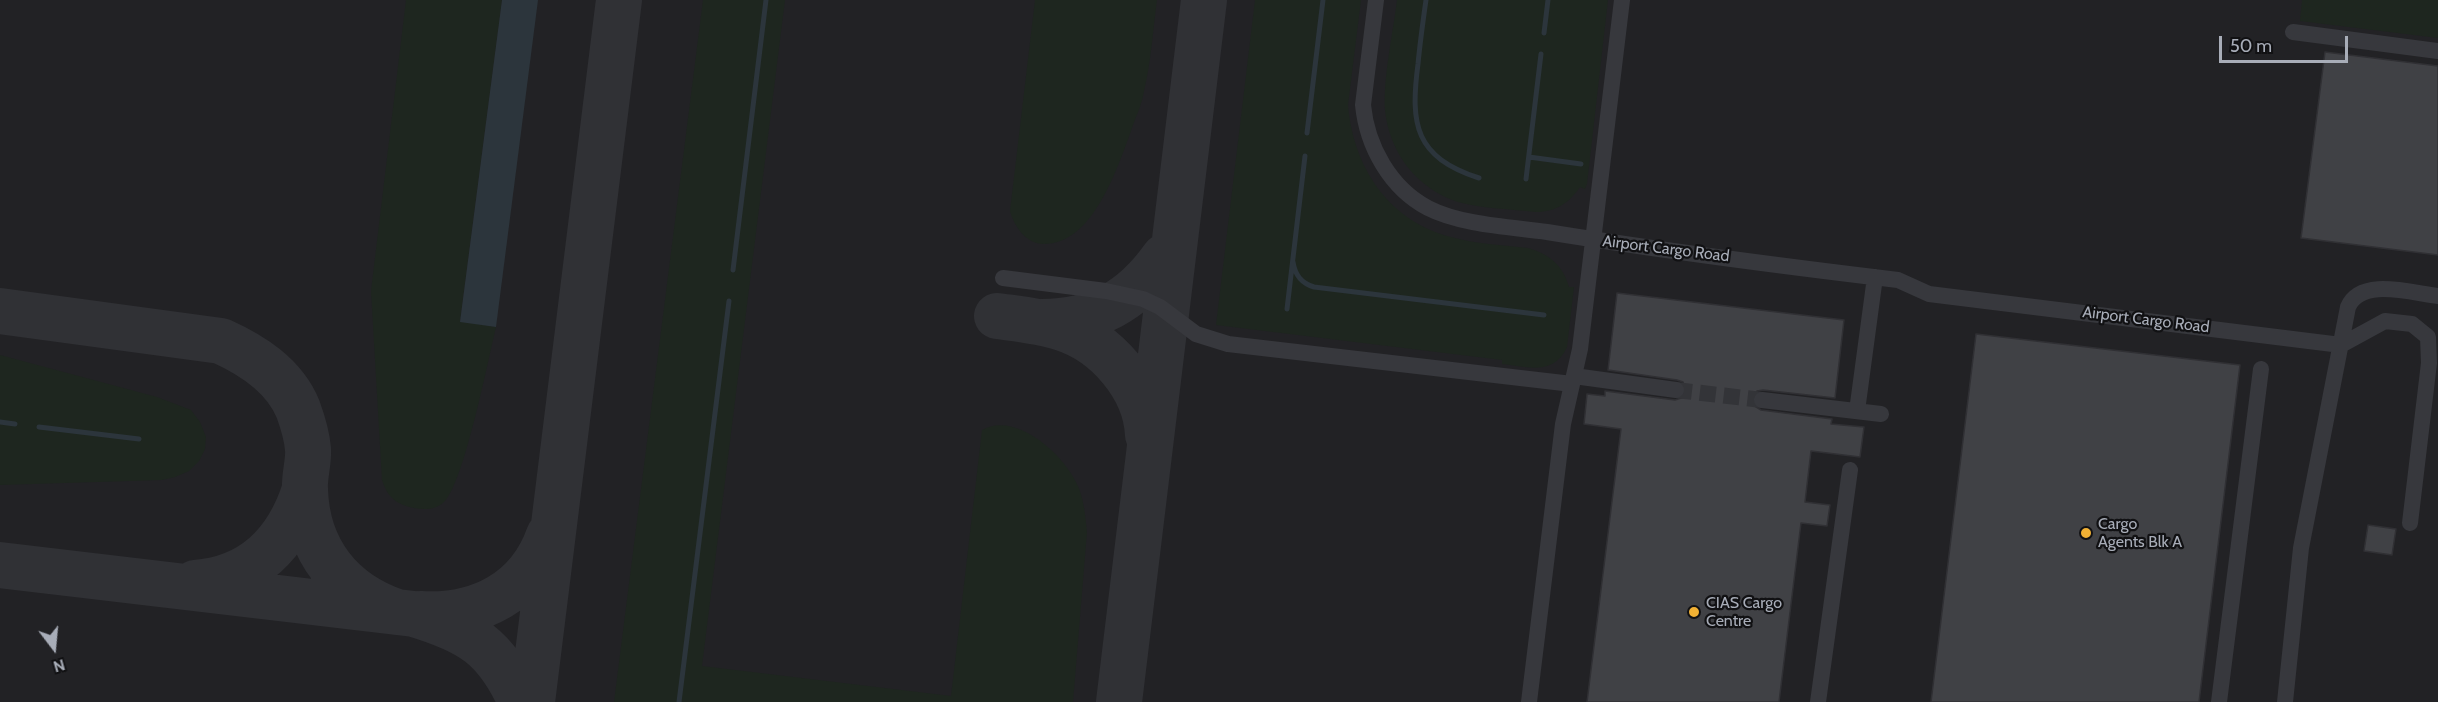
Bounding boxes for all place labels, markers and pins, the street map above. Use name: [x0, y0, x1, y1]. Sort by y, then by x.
place label: Cargo Agents Blk A: [2098, 514, 2182, 552]
marker: Cargo Agents Blk A: [2079, 526, 2093, 540]
place label: CIAS Cargo Centre: [1706, 593, 1782, 631]
marker: CIAS Cargo Centre: [1687, 605, 1701, 619]

